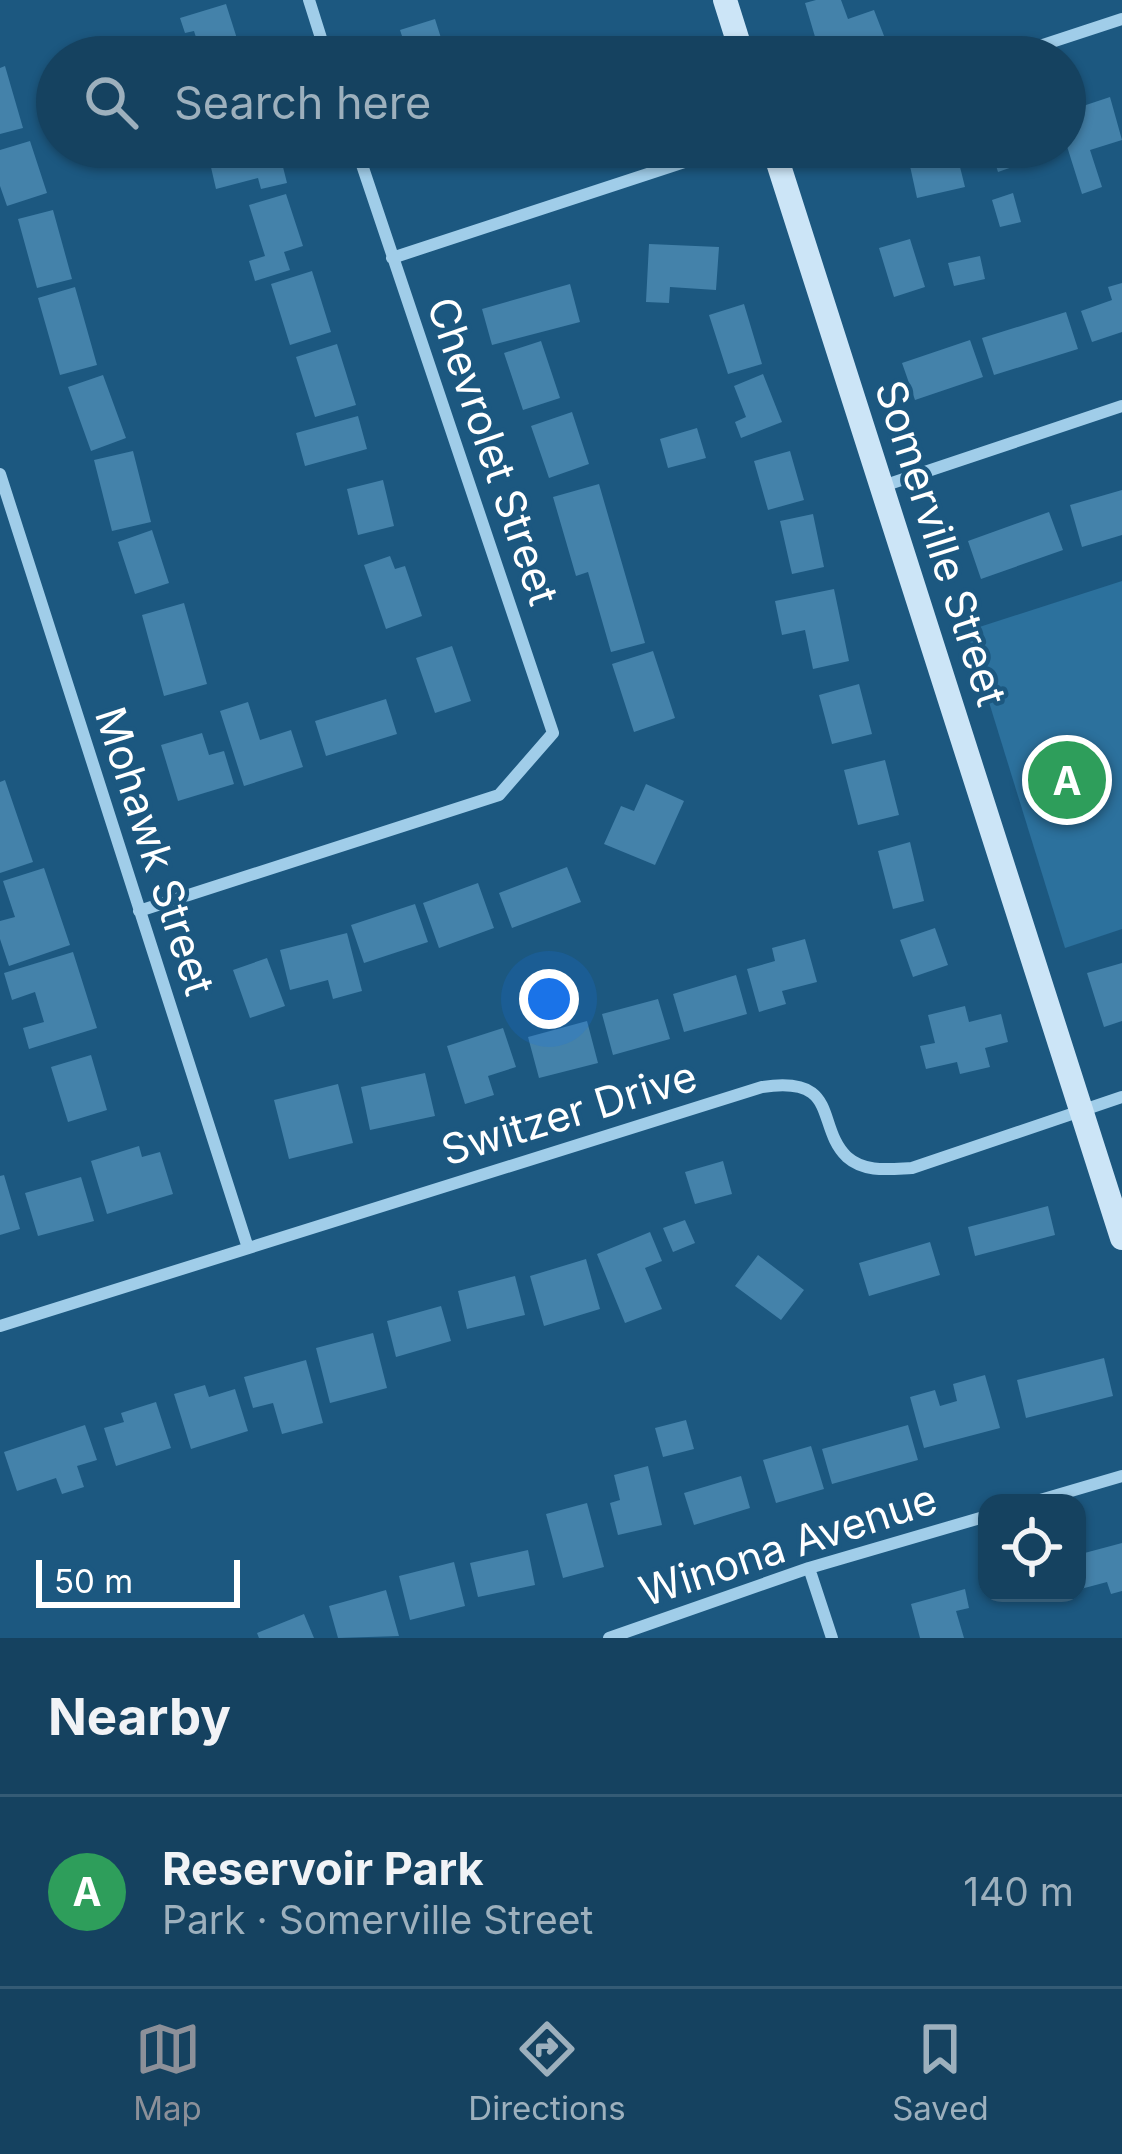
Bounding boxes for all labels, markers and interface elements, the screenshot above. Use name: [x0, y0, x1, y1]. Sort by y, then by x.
search box: [36, 36, 1086, 168]
icon: search: [78, 69, 144, 135]
text: Search here: [174, 75, 431, 130]
street label: Chevrolet Street: [417, 290, 570, 611]
street label: Somerville Street: [865, 374, 1018, 712]
street label: Mohawk Street: [85, 701, 226, 1001]
pin: A: [1028, 735, 1106, 825]
your location: [519, 969, 579, 1029]
street label: Switzer Drive: [435, 1050, 703, 1176]
street label: Winona Avenue: [633, 1472, 943, 1617]
map controls: [978, 1494, 1086, 1602]
button: locate: [978, 1494, 1086, 1602]
scale bar: [36, 1554, 240, 1607]
text: 50 m: [54, 1561, 133, 1601]
text: Nearby: [48, 1686, 231, 1747]
text: Reservoir Park: [162, 1841, 484, 1896]
text: A: [72, 1868, 102, 1915]
text: 140 m: [963, 1868, 1074, 1915]
text: Park · Somerville Street: [162, 1896, 593, 1943]
tab: Map: [133, 2016, 202, 2128]
tab: Directions: [468, 2016, 626, 2128]
tab: Saved: [892, 2016, 989, 2128]

